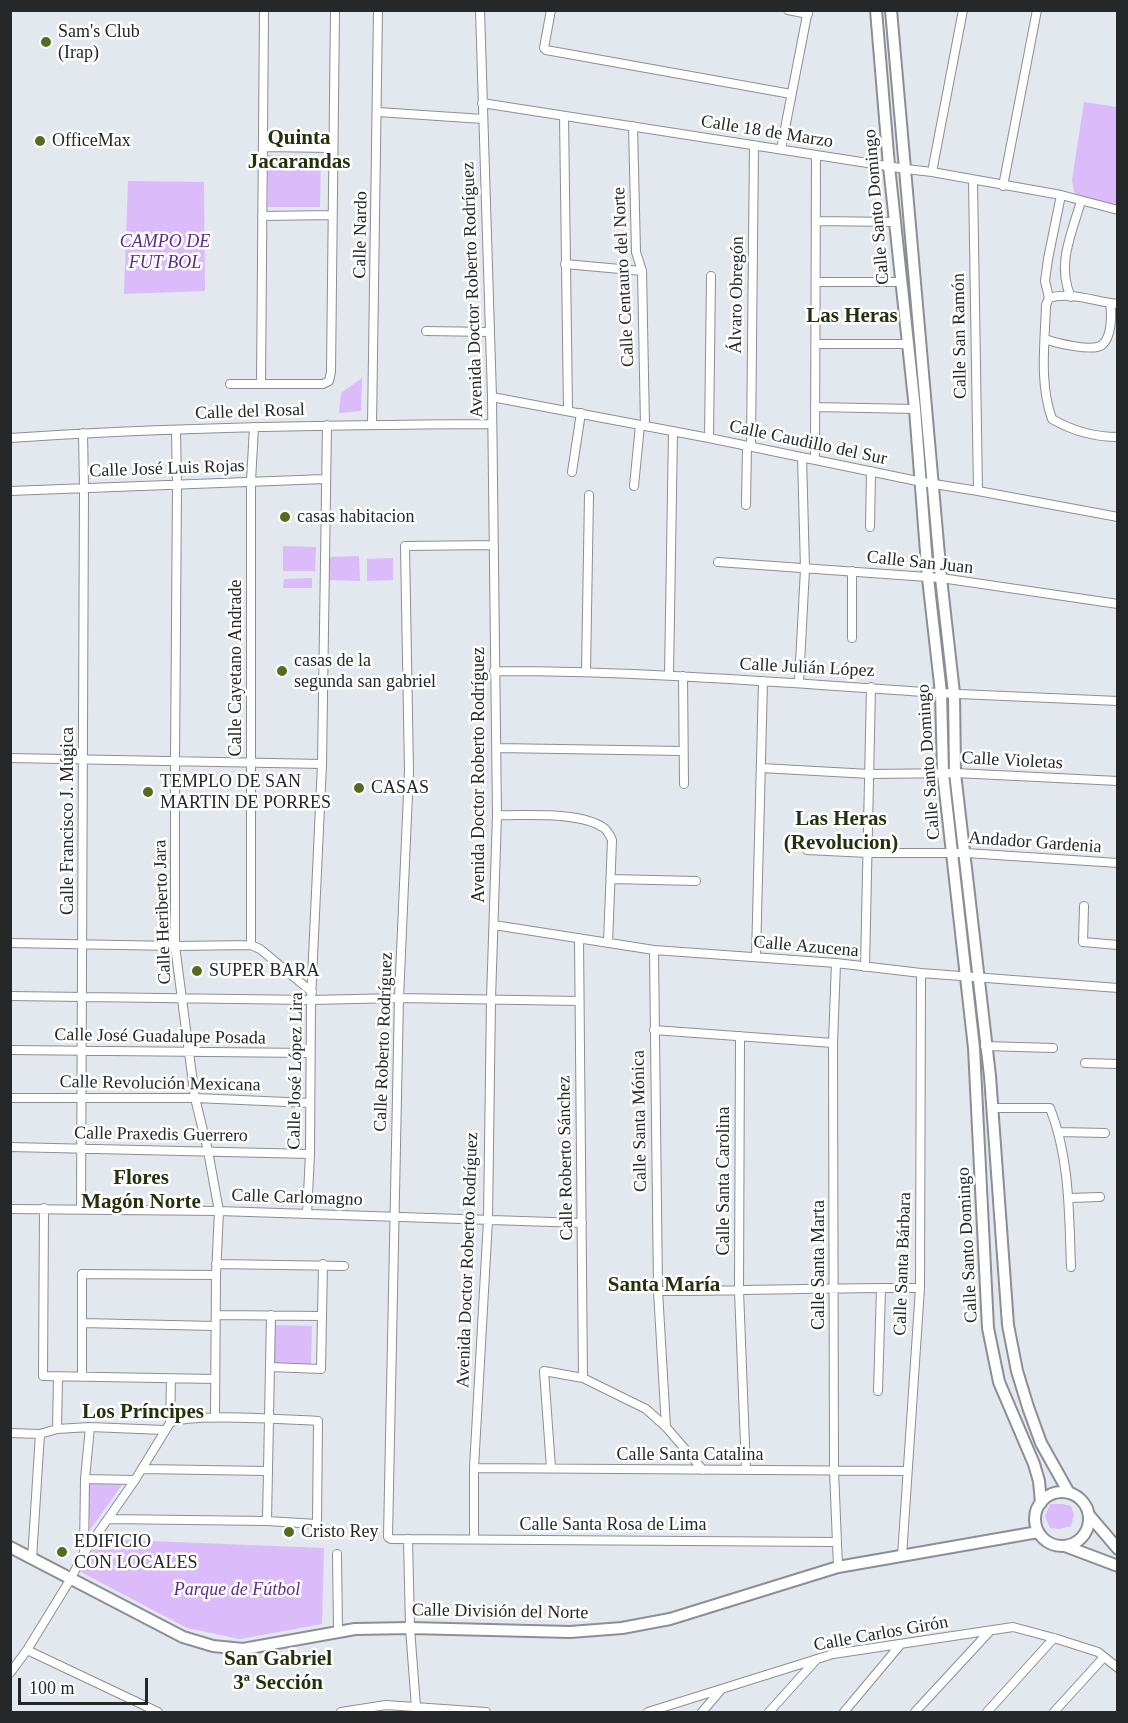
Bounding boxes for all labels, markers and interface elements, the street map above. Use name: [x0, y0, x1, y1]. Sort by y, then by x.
place label: Sam's Club (Irap): [58, 21, 140, 63]
marker: Sam's Club (Irap): [39, 35, 53, 49]
street label: Calle 18 de Marzo: [699, 111, 835, 153]
district label: Quinta Jacarandas: [248, 126, 350, 176]
street label: Calle Santo Domingo: [859, 128, 895, 286]
place label: OfficeMax: [52, 130, 131, 152]
marker: OfficeMax: [33, 134, 47, 148]
street label: Avenida Doctor Roberto Rodríguez: [458, 162, 488, 418]
street label: Calle Centauro del Norte: [608, 186, 640, 368]
street label: Calle Nardo: [349, 191, 373, 279]
park label: CAMPO DE FUT BOL: [120, 231, 210, 274]
street label: Álvaro Obregón: [725, 236, 749, 354]
street label: Calle San Ramón: [948, 273, 972, 399]
district label: Las Heras: [806, 304, 898, 330]
street label: Calle del Rosal: [195, 399, 305, 425]
street label: Calle Caudillo del Sur: [727, 416, 889, 470]
street label: Calle José Luis Rojas: [89, 455, 245, 483]
place label: casas habitacion: [297, 506, 414, 528]
marker: casas habitacion: [278, 510, 292, 524]
street label: Calle San Juan: [866, 547, 974, 579]
street label: Calle Cayetano Andrade: [225, 580, 247, 756]
street label: Avenida Doctor Roberto Rodríguez: [468, 647, 490, 903]
place label: casas de la segunda san gabriel: [294, 650, 436, 692]
street label: Calle Julián López: [739, 654, 875, 682]
marker: casas de la segunda san gabriel: [275, 664, 289, 678]
street label: Calle Santo Domingo: [913, 683, 945, 841]
street label: Calle Francisco J. Múgica: [57, 727, 79, 915]
street label: Calle Violetas: [961, 748, 1063, 774]
place label: TEMPLO DE SAN MARTIN DE PORRES: [160, 771, 331, 814]
place label: CASAS: [371, 777, 429, 799]
marker: CASAS: [352, 781, 366, 795]
marker: TEMPLO DE SAN MARTIN DE PORRES: [141, 785, 155, 799]
district label: Las Heras (Revolucion): [784, 807, 898, 857]
street label: Andador Gardenia: [968, 828, 1102, 858]
street label: Calle Heriberto Jara: [150, 839, 176, 985]
street label: Calle Azucena: [753, 932, 859, 962]
street label: Calle Roberto Rodríguez: [370, 952, 398, 1132]
place label: SUPER BARA: [209, 960, 320, 982]
marker: SUPER BARA: [190, 964, 204, 978]
street label: Calle José López Lira: [284, 992, 308, 1150]
street label: Calle José Guadalupe Posada: [54, 1024, 266, 1050]
street label: Calle Santa Mónica: [628, 1050, 652, 1192]
street label: Calle Revolución Mexicana: [59, 1071, 261, 1097]
street label: Calle Roberto Sánchez: [554, 1075, 578, 1241]
street label: Calle Santa Carolina: [713, 1107, 735, 1255]
street label: Calle Praxedis Guerrero: [74, 1123, 248, 1147]
street label: Avenida Doctor Roberto Rodríguez: [453, 1132, 483, 1388]
district label: Flores Magón Norte: [81, 1166, 201, 1216]
street label: Calle Santo Domingo: [953, 1167, 983, 1323]
street label: Calle Carlomagno: [231, 1185, 363, 1211]
street label: Calle Santa Bárbara: [890, 1192, 916, 1336]
street label: Calle Santa Marta: [808, 1200, 830, 1330]
district label: Santa María: [608, 1273, 720, 1299]
district label: Los Príncipes: [82, 1400, 204, 1426]
street label: Calle Santa Catalina: [617, 1444, 763, 1466]
street label: Calle Santa Rosa de Lima: [520, 1514, 706, 1536]
place label: Cristo Rey: [301, 1521, 379, 1543]
marker: Cristo Rey: [282, 1525, 296, 1539]
place label: EDIFICIO CON LOCALES: [74, 1531, 198, 1574]
marker: EDIFICIO CON LOCALES: [55, 1545, 69, 1559]
park label: Parque de Fútbol: [174, 1579, 300, 1601]
street label: Calle División del Norte: [412, 1600, 588, 1624]
street label: Calle Carlos Girón: [812, 1612, 950, 1656]
district label: San Gabriel 3ª Sección: [224, 1647, 332, 1697]
scale bar: [21, 1666, 152, 1704]
text: 100 m: [29, 1678, 75, 1698]

